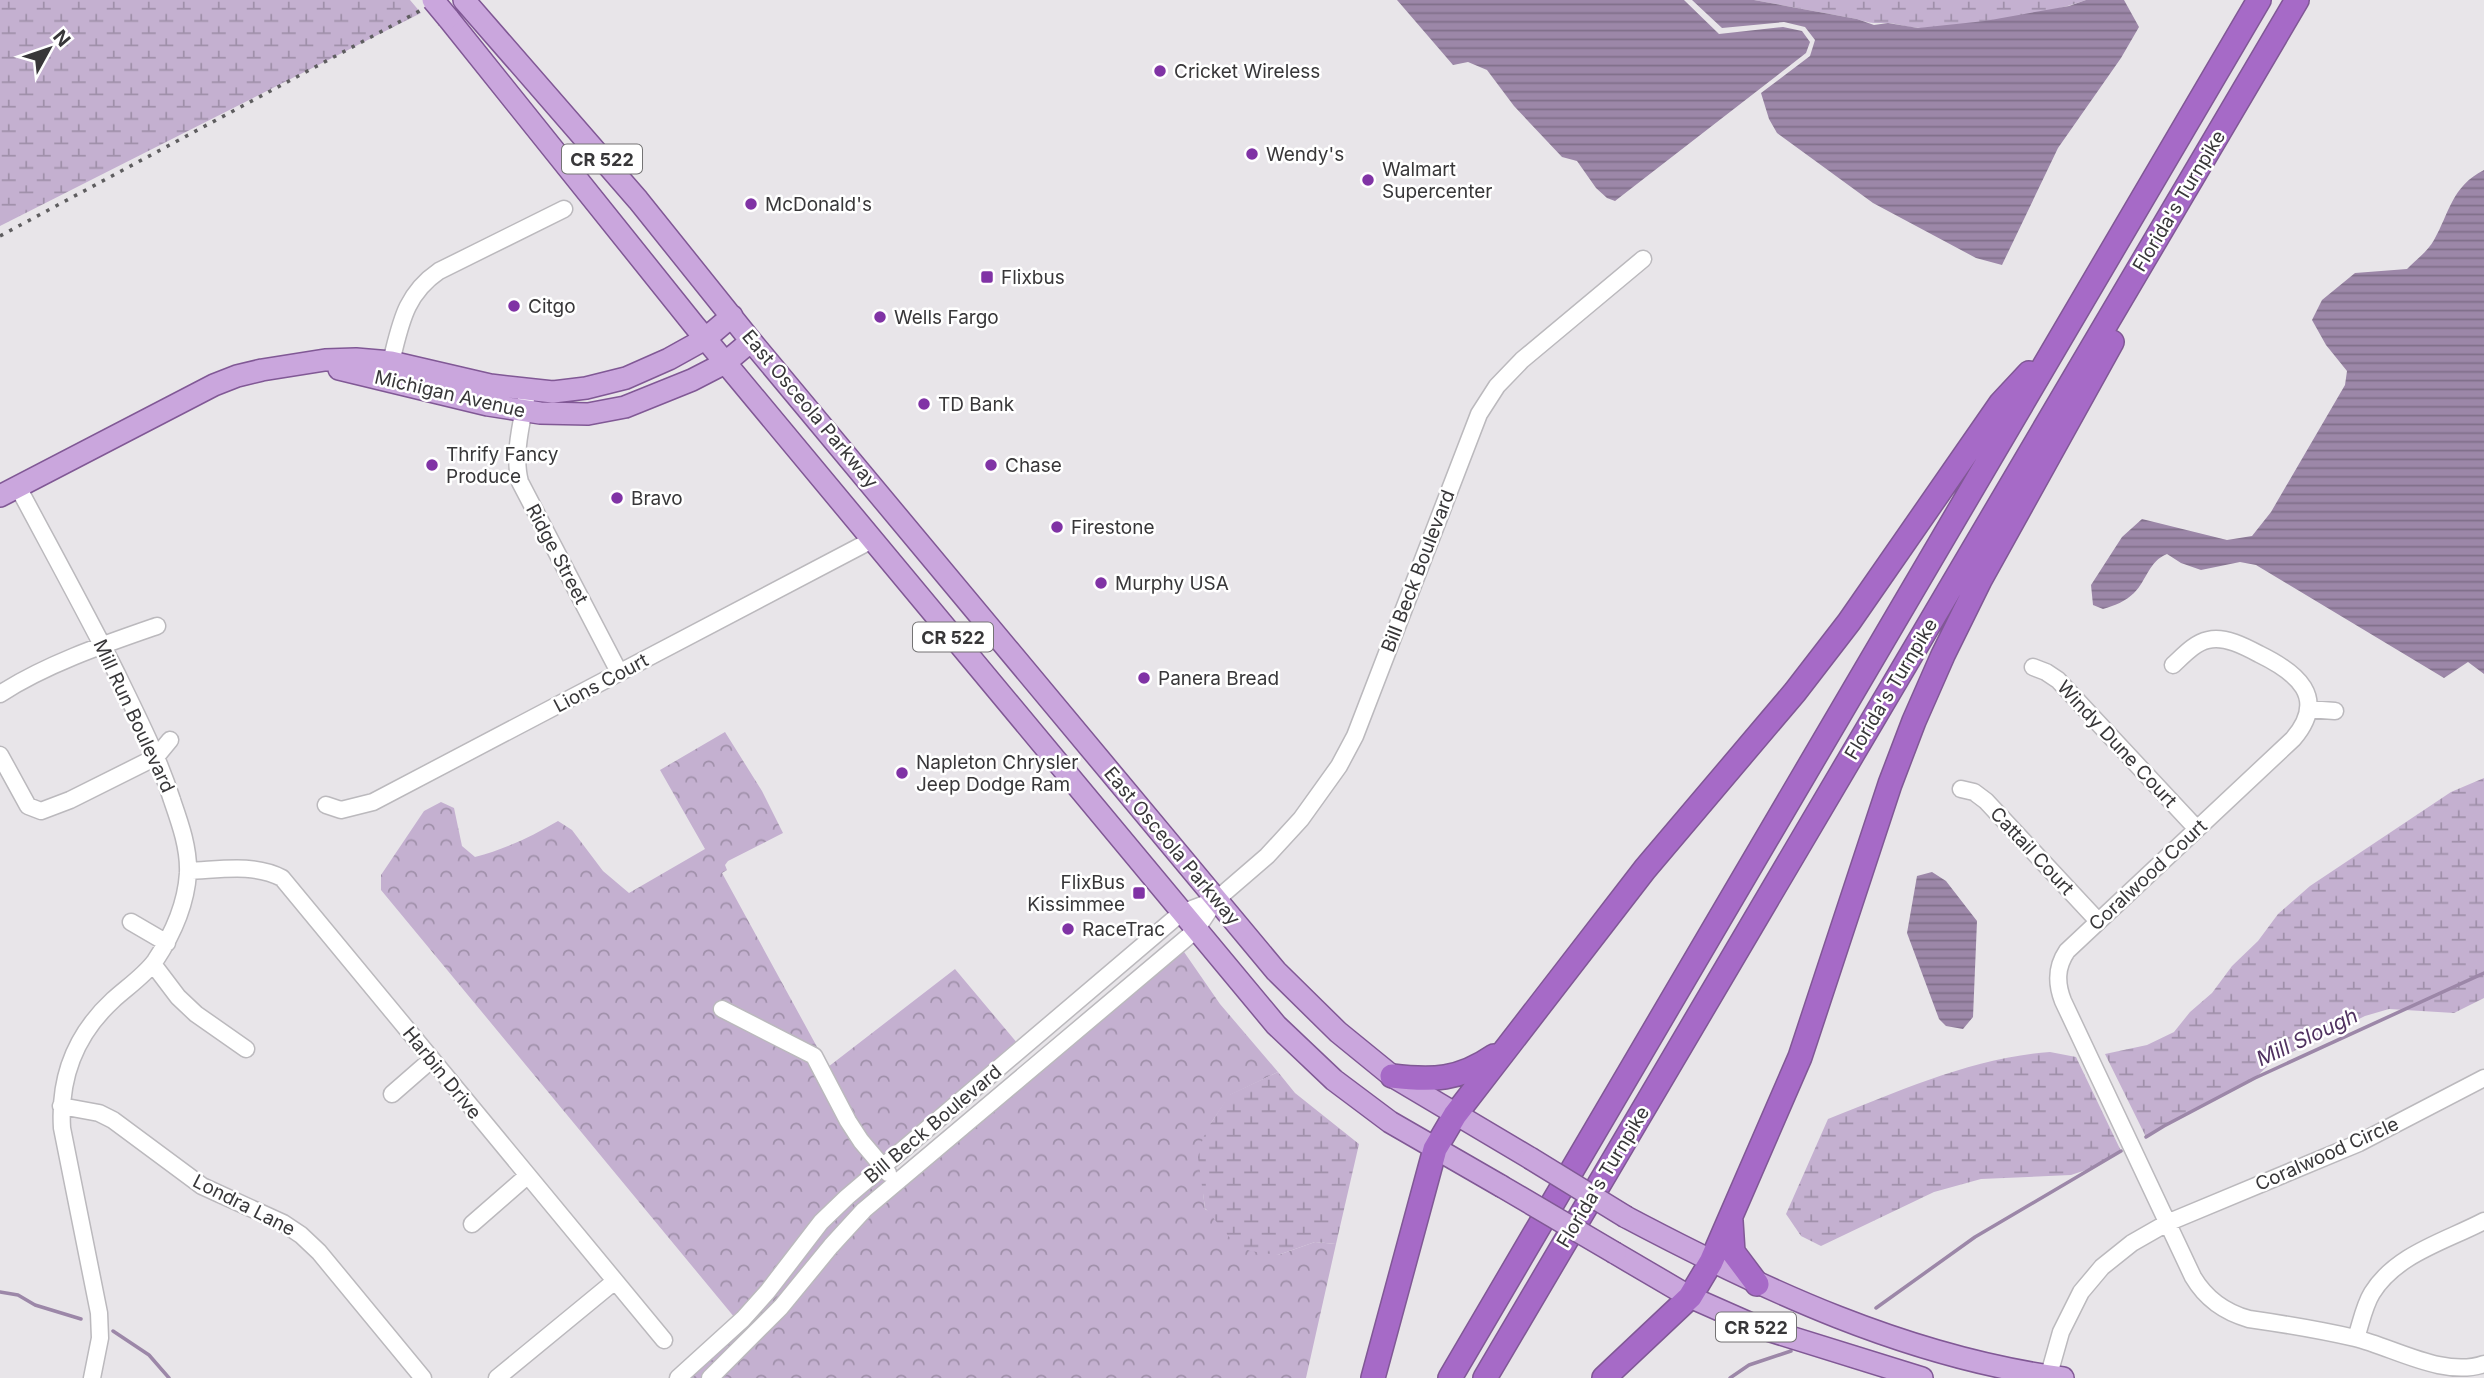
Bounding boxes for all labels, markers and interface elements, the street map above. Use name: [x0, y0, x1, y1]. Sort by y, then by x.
north arrow: [14, 14, 84, 84]
text: N: [48, 25, 75, 51]
place label: Cricket Wireless: [1174, 60, 1320, 83]
marker: Cricket Wireless: [1152, 63, 1168, 79]
street label: Florida's Turnpike: [2128, 126, 2230, 276]
place label: Wendy's: [1266, 143, 1344, 166]
road number: CR 522: [562, 144, 642, 174]
marker: Wendy's: [1244, 146, 1260, 162]
place label: Walmart Supercenter: [1382, 158, 1492, 203]
marker: Walmart Supercenter: [1360, 172, 1376, 188]
place label: McDonald's: [765, 193, 872, 216]
marker: McDonald's: [743, 196, 759, 212]
place label: Flixbus: [1001, 266, 1065, 289]
marker: Flixbus: [979, 269, 995, 285]
place label: Citgo: [528, 295, 576, 318]
marker: Citgo: [506, 298, 522, 314]
place label: Wells Fargo: [894, 306, 999, 329]
marker: Wells Fargo: [872, 309, 888, 325]
street label: East Osceola Parkway: [737, 325, 883, 493]
street label: Michigan Avenue: [372, 365, 528, 423]
place label: TD Bank: [938, 393, 1015, 416]
marker: TD Bank: [916, 396, 932, 412]
place label: Thrify Fancy Produce: [446, 443, 559, 488]
place label: Chase: [1005, 454, 1062, 477]
marker: Thrify Fancy Produce: [424, 457, 440, 473]
marker: Chase: [983, 457, 999, 473]
place label: Bravo: [631, 487, 683, 510]
street label: Bill Beck Boulevard: [1376, 487, 1460, 655]
marker: Bravo: [609, 490, 625, 506]
street label: Ridge Street: [521, 500, 593, 608]
place label: Firestone: [1071, 516, 1155, 539]
marker: Firestone: [1049, 519, 1065, 535]
place label: Murphy USA: [1115, 572, 1229, 595]
marker: Murphy USA: [1093, 575, 1109, 591]
street label: Florida's Turnpike: [1840, 614, 1942, 764]
road number: CR 522: [913, 622, 993, 652]
street label: Mill Run Boulevard: [88, 636, 180, 796]
street label: Lions Court: [550, 649, 652, 717]
place label: Panera Bread: [1158, 667, 1279, 690]
marker: Panera Bread: [1136, 670, 1152, 686]
street label: Windy Dune Court: [2052, 676, 2182, 812]
place label: Napleton Chrysler Jeep Dodge Ram: [916, 751, 1078, 796]
street label: East Osceola Parkway: [1099, 762, 1245, 930]
marker: Napleton Chrysler Jeep Dodge Ram: [894, 765, 910, 781]
street label: Cattail Court: [1985, 802, 2079, 900]
street label: Coralwood Court: [2084, 814, 2212, 936]
place label: FlixBus Kissimmee: [1027, 871, 1125, 916]
marker: FlixBus Kissimmee: [1131, 885, 1147, 901]
place label: RaceTrac: [1082, 918, 1165, 941]
marker: RaceTrac: [1060, 921, 1076, 937]
water label: Mill Slough: [2252, 1003, 2362, 1071]
street label: Harbin Drive: [398, 1022, 486, 1124]
street label: Bill Beck Boulevard: [860, 1060, 1006, 1188]
street label: Florida's Turnpike: [1552, 1102, 1654, 1252]
street label: Coralwood Circle: [2252, 1112, 2402, 1196]
street label: Londra Lane: [189, 1169, 299, 1241]
road number: CR 522: [1716, 1312, 1796, 1342]

